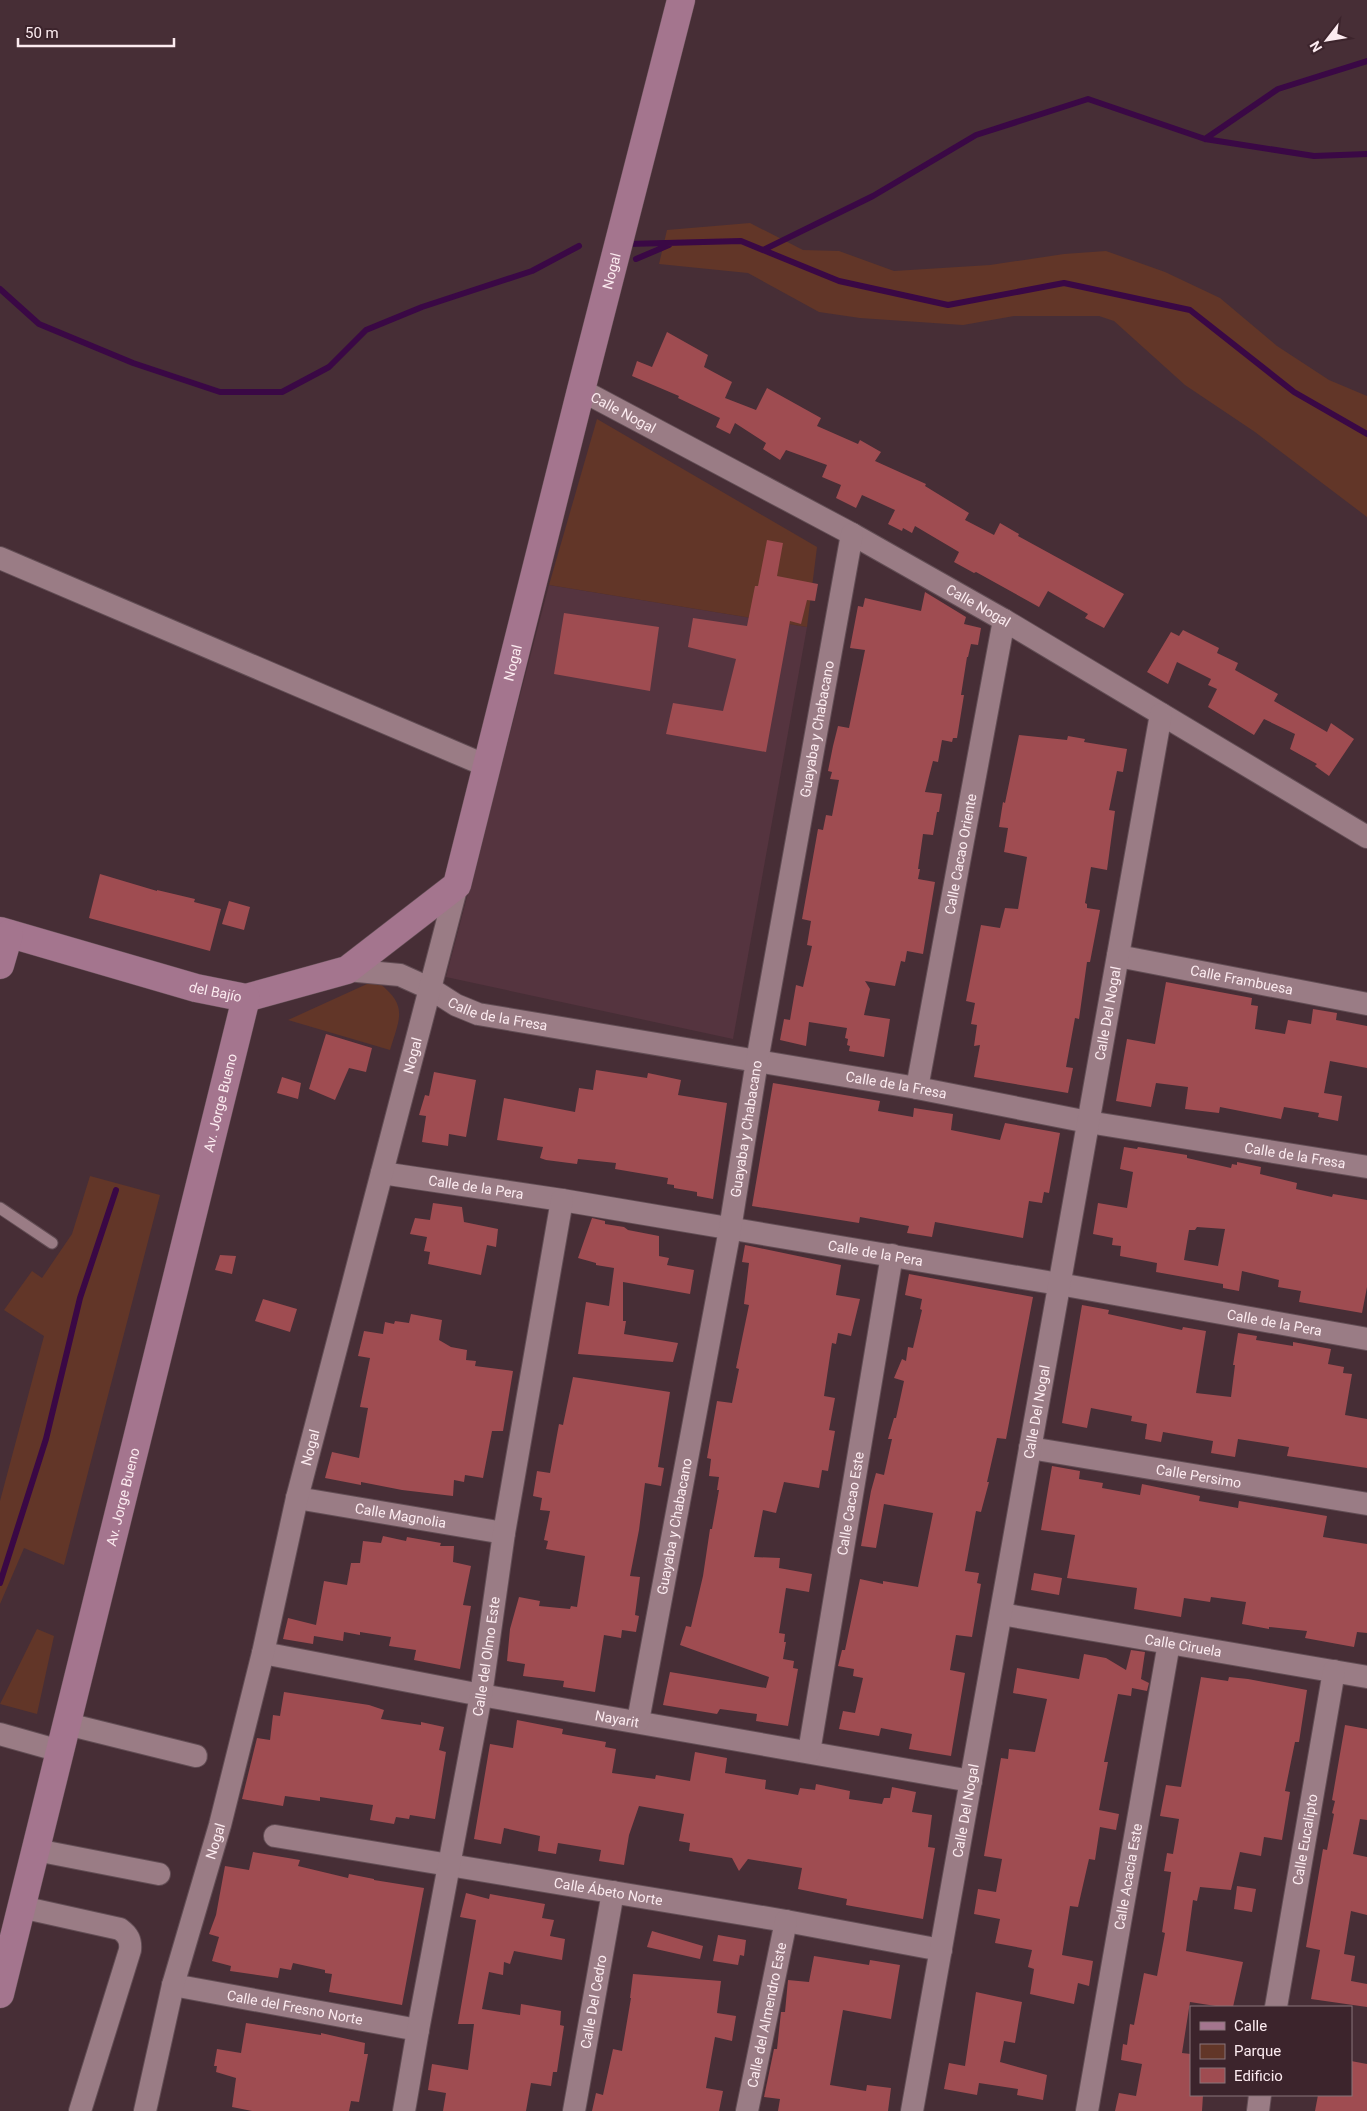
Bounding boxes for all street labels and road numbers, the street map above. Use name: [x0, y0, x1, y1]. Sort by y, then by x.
street label: Nogal: [599, 251, 624, 291]
street label: Calle Nogal: [588, 389, 659, 436]
street label: Calle Nogal: [943, 581, 1013, 630]
street label: Nogal: [500, 643, 525, 683]
street label: Guayaba y Chabacano: [797, 659, 837, 799]
street label: Calle Cacao Oriente: [941, 792, 980, 916]
street label: Calle Frambuesa: [1189, 962, 1294, 998]
street label: Calle Del Nogal: [1091, 965, 1124, 1061]
street label: del Bajío: [187, 978, 243, 1005]
street label: Calle de la Fresa: [445, 994, 549, 1034]
street label: Nogal: [400, 1036, 425, 1076]
street label: Av. Jorge Bueno: [200, 1052, 240, 1154]
street label: Guayaba y Chabacano: [727, 1059, 765, 1199]
street label: Calle de la Fresa: [845, 1068, 948, 1102]
street label: Calle de la Fresa: [1243, 1139, 1347, 1171]
street label: Calle de la Pera: [427, 1172, 525, 1202]
street label: Calle de la Pera: [827, 1237, 924, 1269]
street label: Calle de la Pera: [1226, 1306, 1323, 1339]
street label: Calle Del Nogal: [1020, 1364, 1053, 1460]
street label: Nogal: [298, 1428, 323, 1467]
street label: Av. Jorge Bueno: [103, 1446, 143, 1548]
street label: Calle Cacao Este: [834, 1450, 867, 1556]
street label: Guayaba y Chabacano: [654, 1457, 695, 1596]
street label: Calle Persimo: [1155, 1461, 1243, 1491]
street label: Calle Magnolia: [354, 1500, 447, 1531]
street label: Calle del Olmo Este: [469, 1596, 503, 1718]
street label: Calle Ciruela: [1144, 1631, 1223, 1660]
street label: Nayarit: [594, 1707, 641, 1731]
street label: Calle Del Nogal: [949, 1763, 982, 1859]
street label: Calle Eucalipto: [1289, 1793, 1321, 1886]
street label: Nogal: [202, 1821, 228, 1861]
street label: Calle Acacia Este: [1111, 1822, 1145, 1931]
street label: Calle Ábeto Norte: [553, 1875, 664, 1908]
street label: Calle del Almendro Este: [744, 1941, 789, 2089]
street label: Calle Del Cedro: [577, 1954, 610, 2050]
street label: Calle del Fresno Norte: [226, 1987, 364, 2028]

